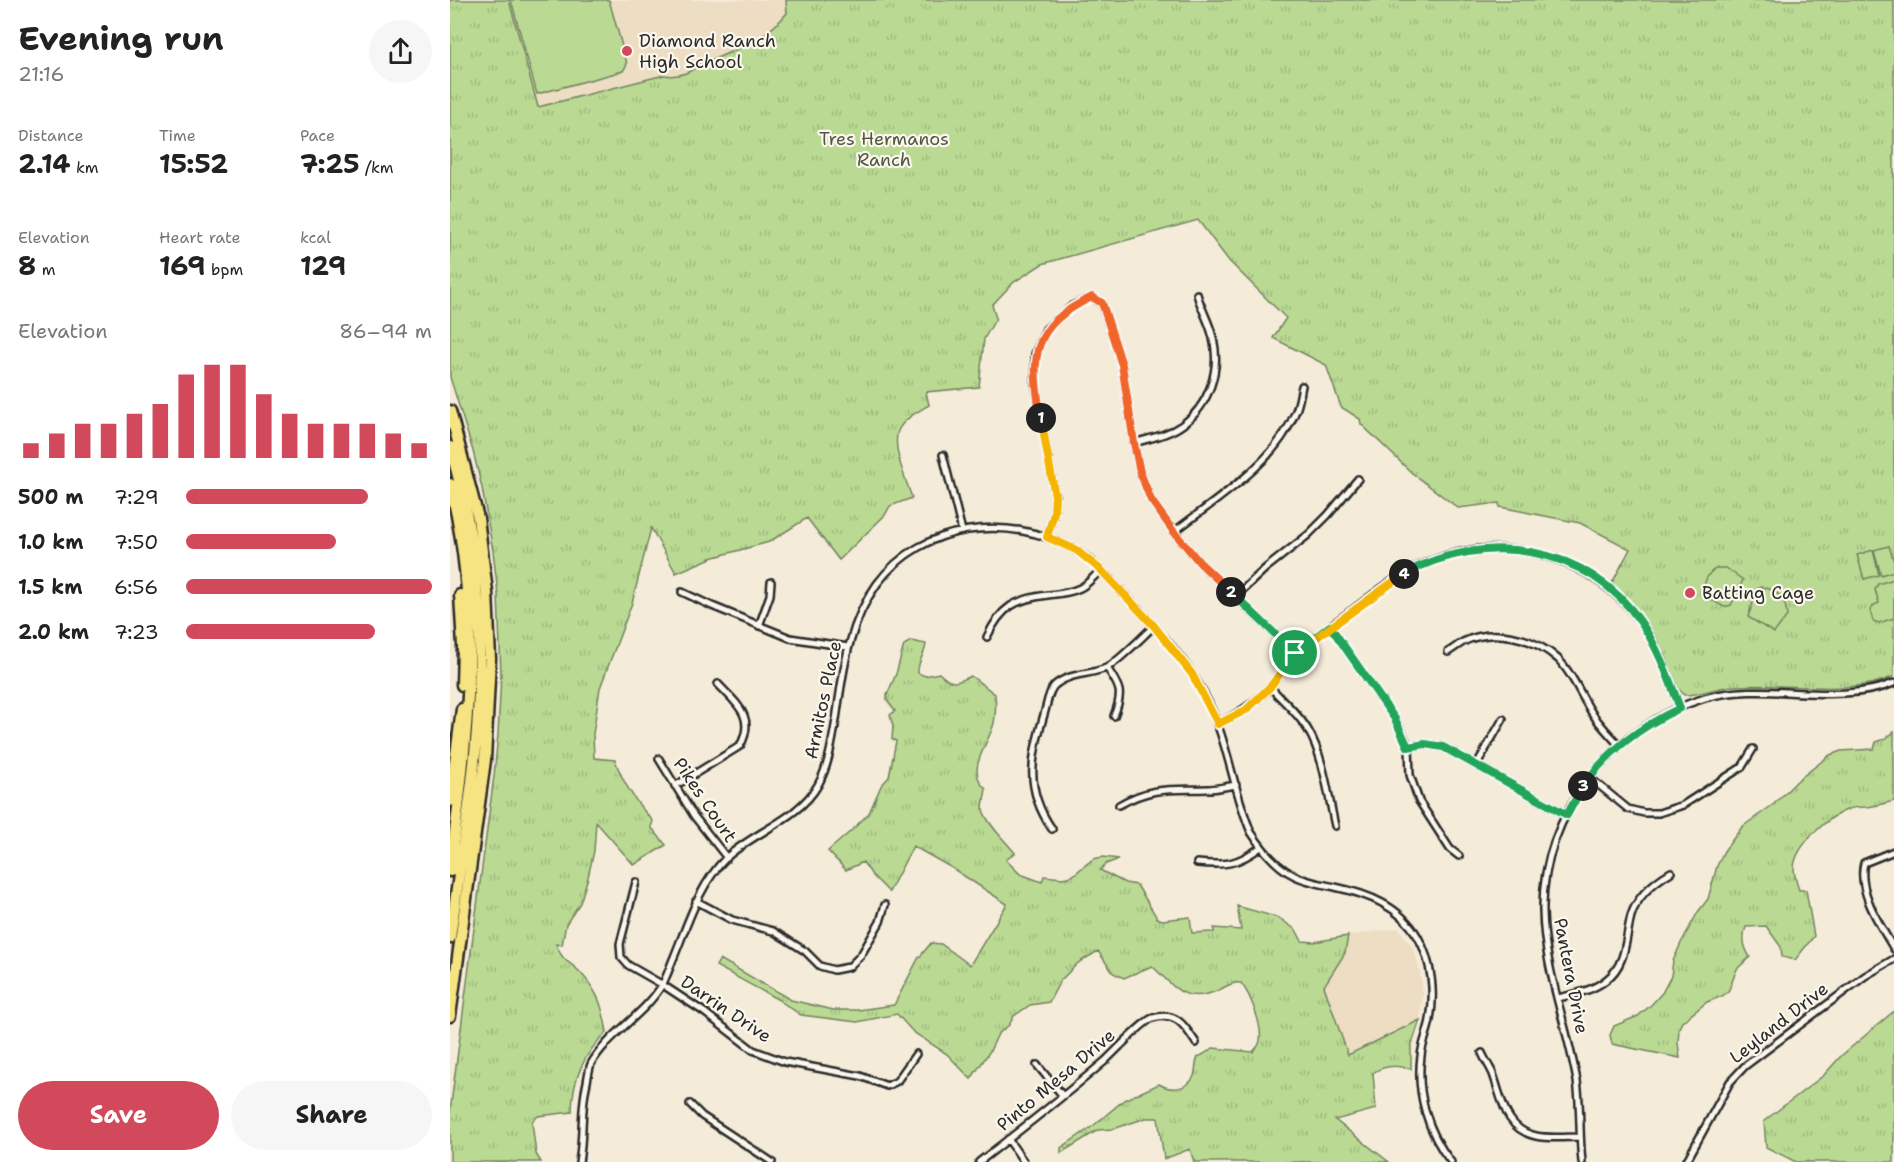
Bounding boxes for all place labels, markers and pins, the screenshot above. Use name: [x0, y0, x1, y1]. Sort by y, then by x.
place label: Diamond Ranch High School: [639, 29, 776, 74]
marker: Diamond Ranch High School: [620, 44, 634, 58]
pin: 1: [1026, 403, 1056, 433]
pin: 4: [1389, 559, 1419, 589]
pin: 2: [1216, 577, 1246, 607]
place label: Batting Cage: [1702, 581, 1814, 605]
marker: Batting Cage: [1683, 586, 1697, 600]
pin: [1269, 627, 1320, 678]
pin: 3: [1568, 771, 1598, 801]

